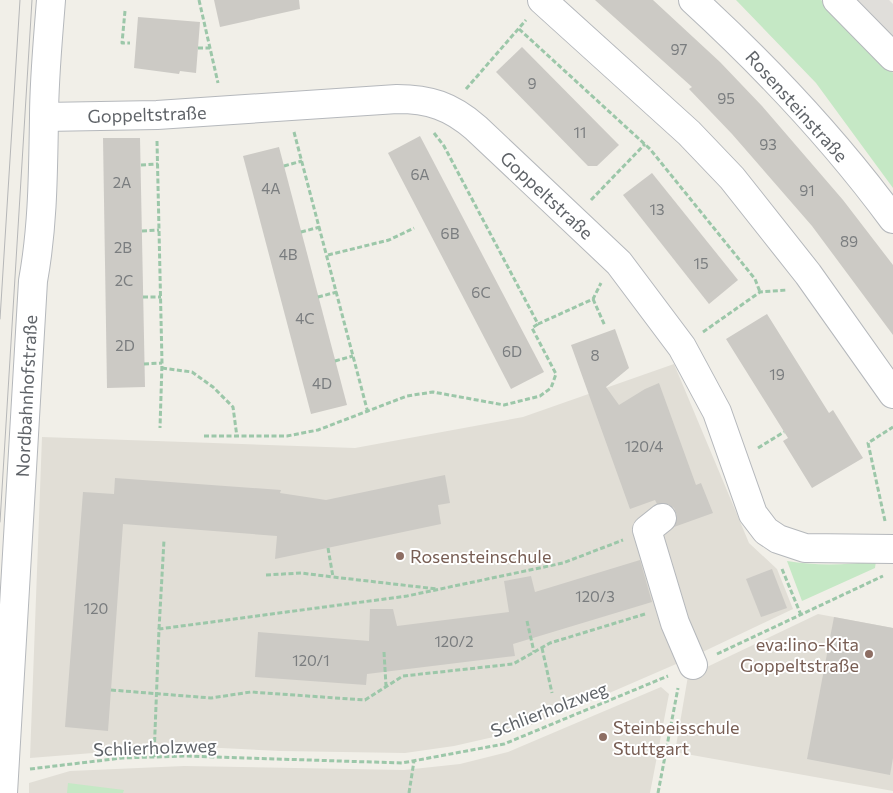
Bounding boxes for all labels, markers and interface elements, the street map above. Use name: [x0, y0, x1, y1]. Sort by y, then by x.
house number: 97: [671, 40, 688, 58]
street label: Rosensteinstraße: [741, 46, 853, 166]
house number: 9: [527, 74, 537, 92]
house number: 95: [717, 89, 735, 107]
street label: Goppeltstraße: [87, 101, 207, 127]
house number: 11: [574, 123, 586, 141]
house number: 93: [759, 135, 777, 153]
street label: Goppeltstraße: [496, 146, 598, 244]
house number: 6A: [410, 165, 430, 183]
house number: 2A: [113, 173, 131, 191]
house number: 4A: [261, 179, 281, 197]
house number: 91: [799, 181, 815, 199]
house number: 13: [650, 200, 664, 218]
house number: 6B: [441, 224, 460, 242]
house number: 89: [840, 232, 858, 250]
house number: 2B: [114, 238, 132, 256]
house number: 4B: [279, 245, 298, 263]
house number: 15: [693, 254, 709, 272]
house number: 2C: [115, 271, 133, 289]
house number: 6C: [471, 283, 491, 301]
house number: 4C: [295, 309, 315, 327]
street label: Nordbahnhofstraße: [11, 314, 41, 478]
house number: 2D: [115, 336, 135, 354]
house number: 6D: [502, 342, 522, 360]
house number: 8: [590, 346, 600, 364]
house number: 19: [769, 365, 785, 383]
house number: 4D: [312, 374, 332, 392]
house number: 120/4: [625, 437, 663, 455]
place label: Rosensteinschule: [410, 545, 551, 567]
marker: Rosensteinschule: [394, 550, 406, 562]
house number: 120/3: [575, 587, 615, 605]
house number: 120: [84, 599, 108, 617]
house number: 120/2: [434, 632, 474, 650]
place label: eva:lino-Kita Goppeltstraße: [740, 633, 859, 676]
marker: eva:lino-Kita Goppeltstraße: [863, 648, 875, 660]
house number: 120/1: [292, 651, 330, 669]
street label: Schlierholzweg: [487, 677, 611, 741]
place label: Steinbeisschule Stuttgart: [613, 716, 740, 759]
marker: Steinbeisschule Stuttgart: [597, 731, 609, 743]
street label: Schlierholzweg: [93, 734, 217, 760]

